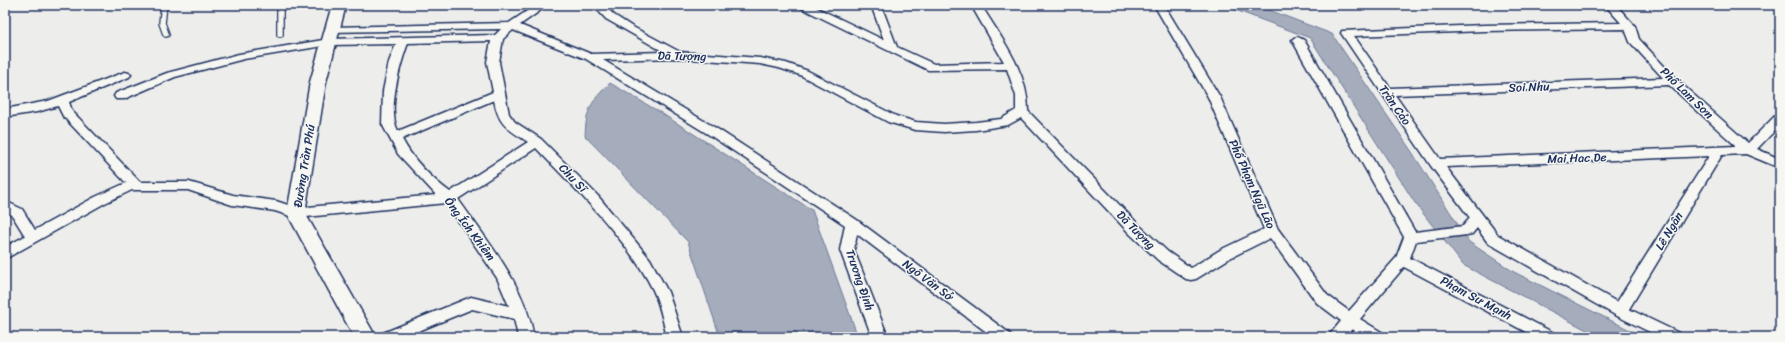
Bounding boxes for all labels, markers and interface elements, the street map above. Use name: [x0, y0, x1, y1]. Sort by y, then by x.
street label: Dã Tượng: [657, 45, 707, 67]
street label: Phố Lam Sơn: [1655, 62, 1719, 125]
street label: Soi Nhu: [1508, 75, 1551, 99]
street label: Trần Cảo: [1373, 80, 1417, 130]
street label: Đường Trần Phú: [287, 122, 322, 209]
street label: Phố Phạm Ngũ Lão: [1222, 136, 1282, 232]
street label: Mai Hac De: [1547, 146, 1607, 170]
street label: Chu Sĩ: [553, 158, 594, 199]
street label: Ông Ích Khiêm: [438, 192, 502, 266]
street label: Dã Tượng: [1111, 205, 1161, 255]
street label: Lê Ngân: [1649, 207, 1689, 255]
street label: Trương Định: [839, 246, 881, 314]
street label: Ngô Văn Sở: [898, 253, 959, 307]
street label: Phạm Sư Mạnh: [1436, 270, 1516, 326]

